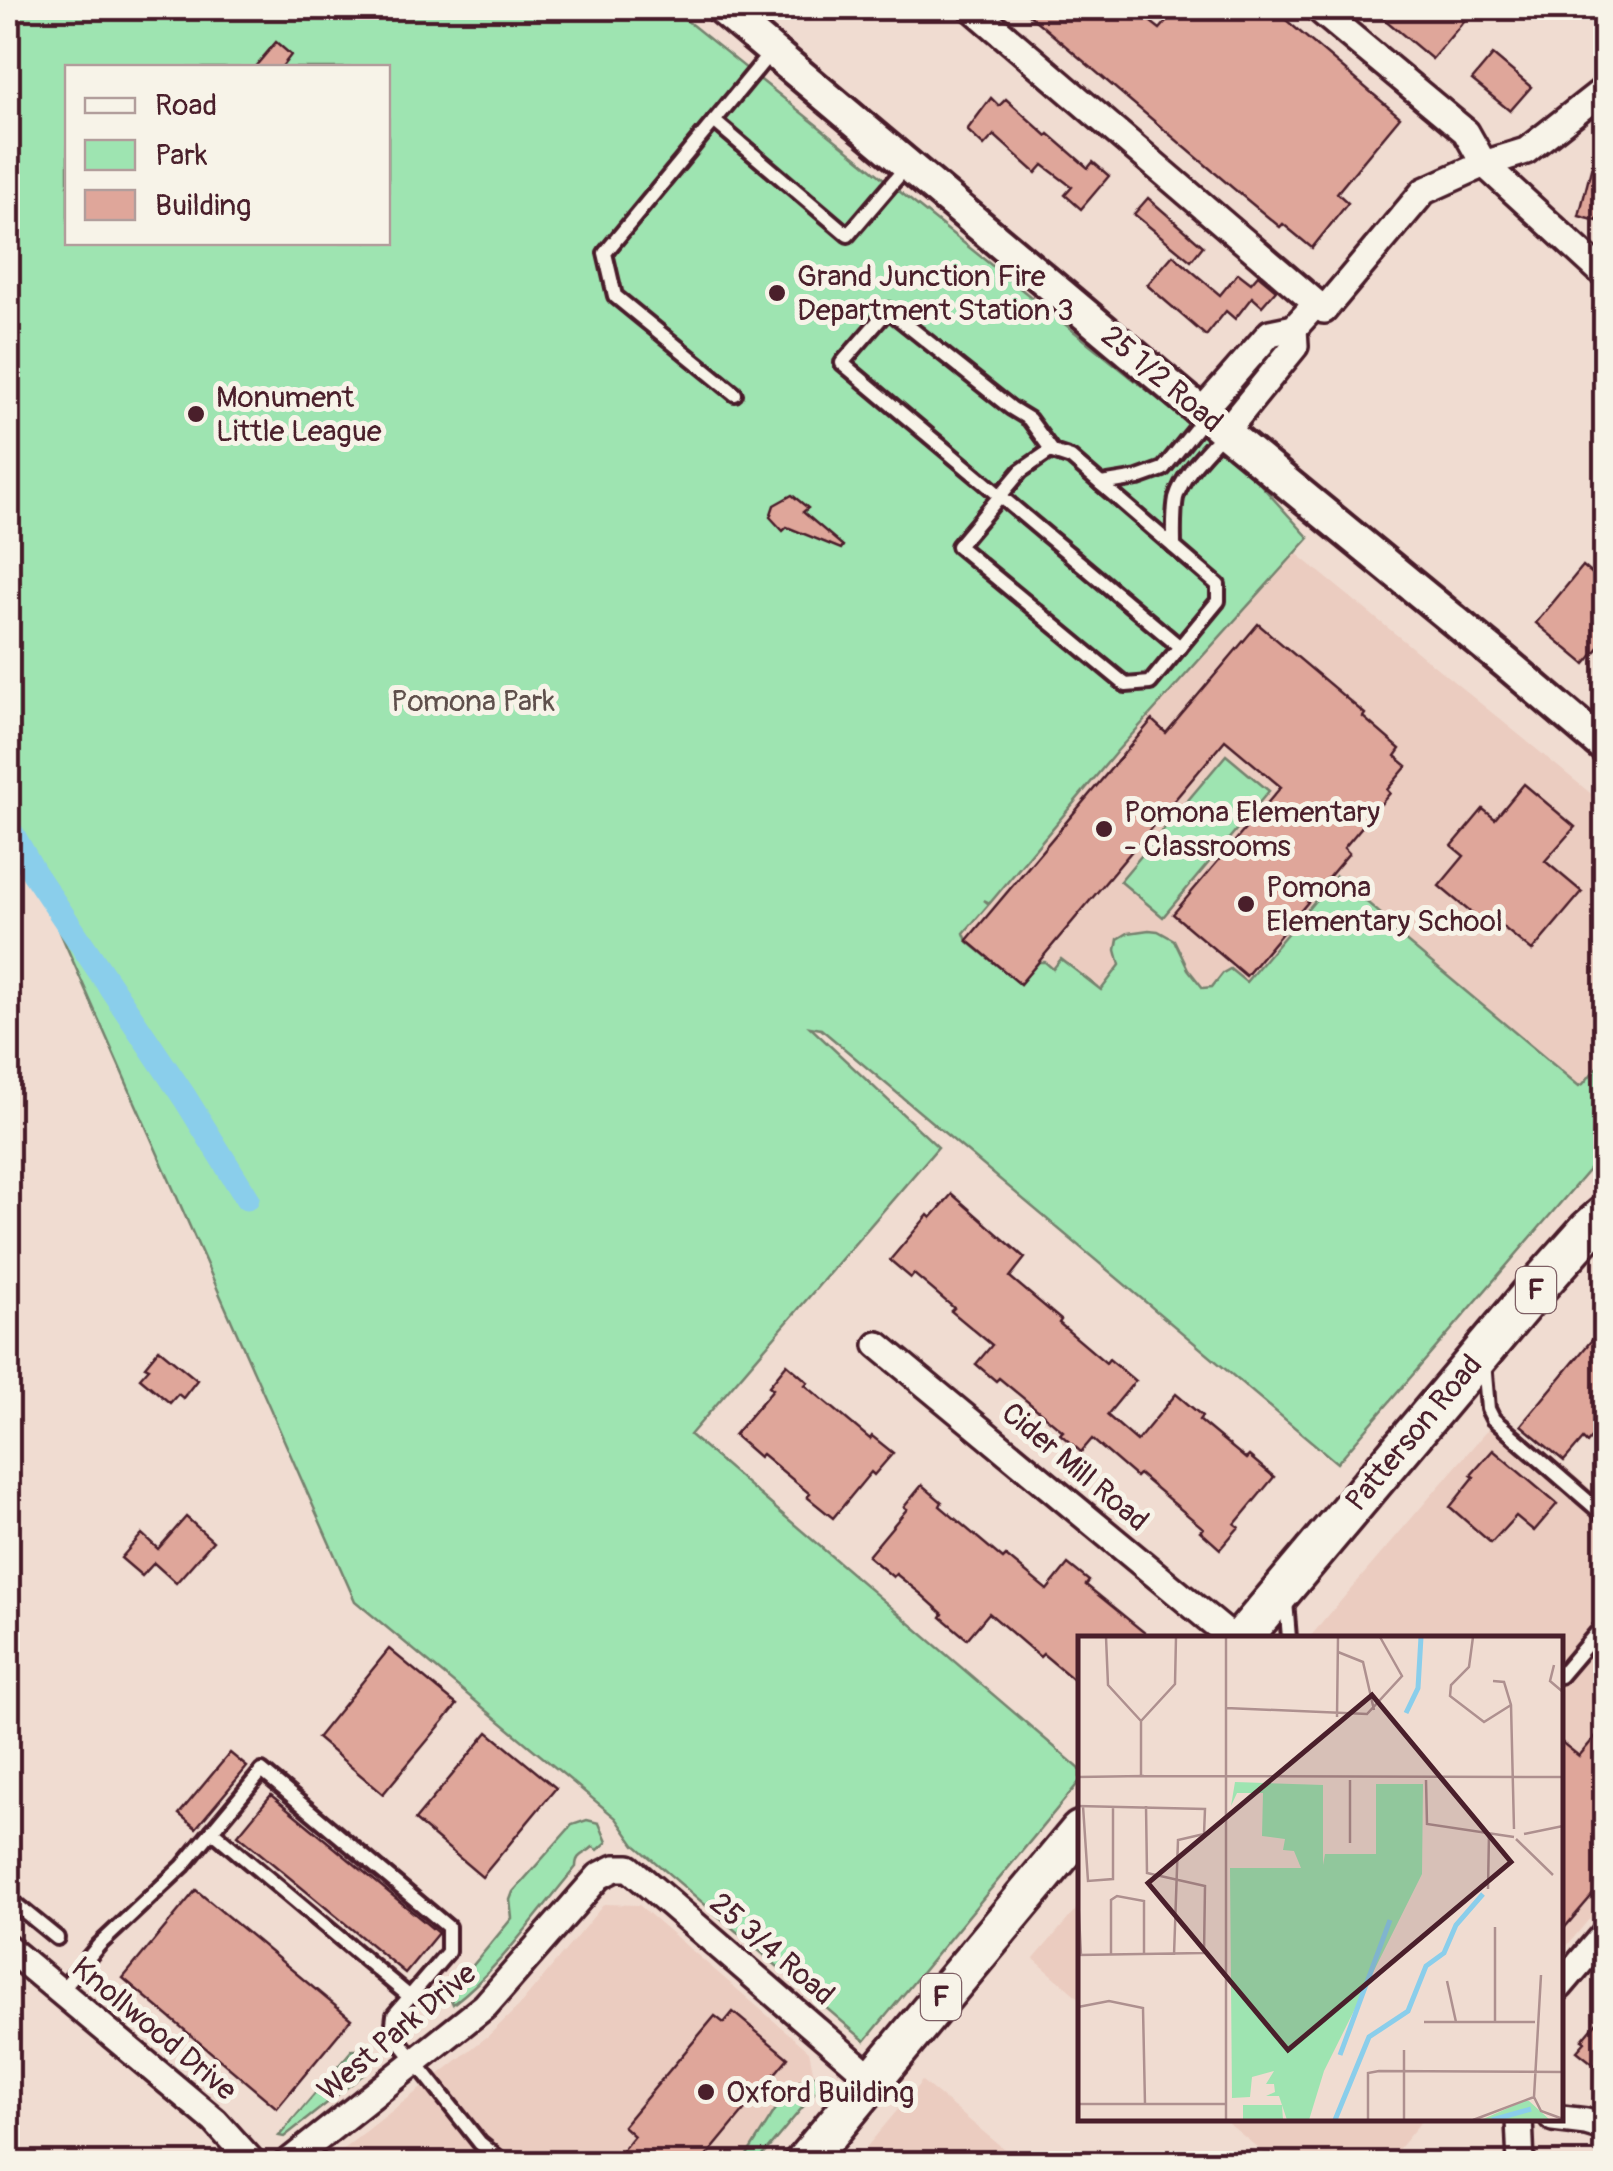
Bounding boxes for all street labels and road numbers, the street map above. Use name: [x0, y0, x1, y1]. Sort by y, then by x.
street label: 25 1/2 Road: [1094, 317, 1230, 441]
road number: F: [1516, 1267, 1556, 1313]
street label: Patterson Road: [1338, 1347, 1490, 1519]
street label: Cider Mill Road: [994, 1395, 1156, 1539]
street label: 25 3/4 Road: [702, 1885, 842, 2013]
street label: Knollwood Drive: [64, 1949, 244, 2109]
street label: West Park Drive: [310, 1955, 484, 2109]
road number: F: [921, 1974, 961, 2020]

